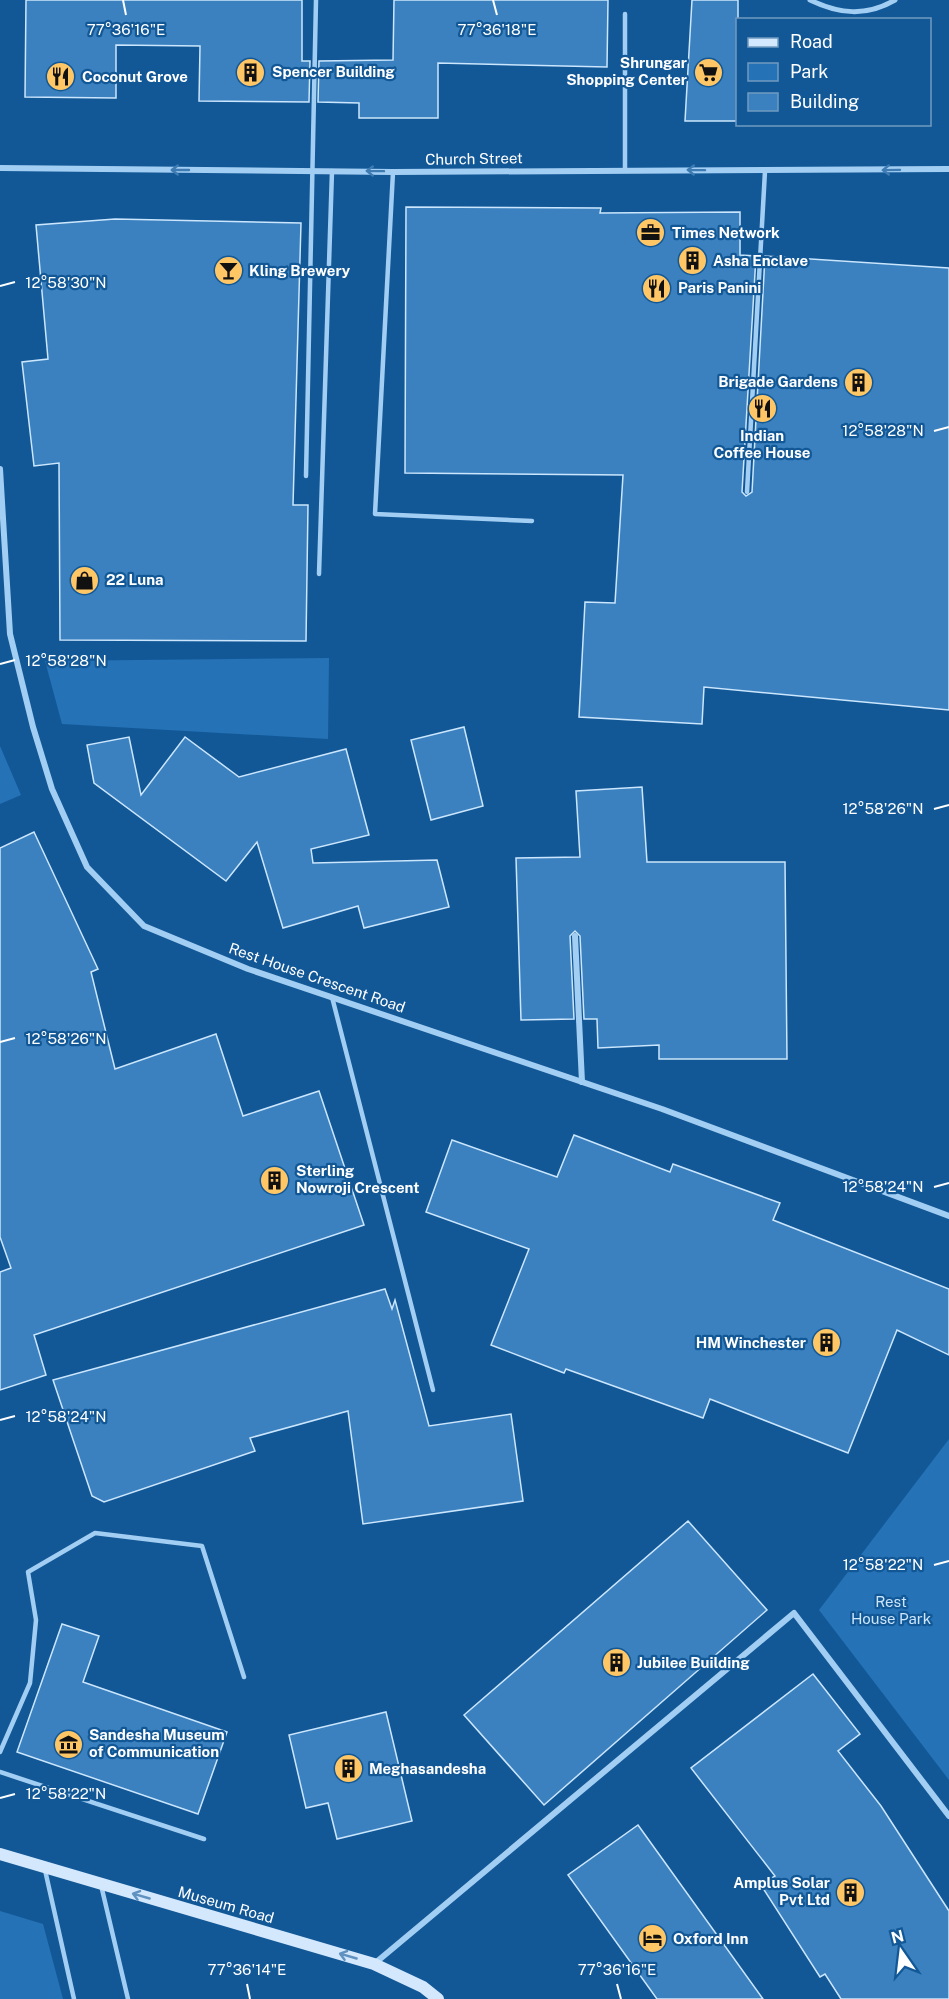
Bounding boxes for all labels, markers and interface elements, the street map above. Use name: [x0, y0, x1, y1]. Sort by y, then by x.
legend: [736, 18, 931, 126]
text: 77°36'16"E: [87, 21, 165, 38]
text: 77°36'18"E: [457, 21, 537, 38]
text: Road: [790, 31, 833, 52]
place label: Shrungar Shopping Center: [566, 54, 687, 88]
building icon: Spencer Building: [235, 56, 267, 88]
supermarket icon: Shrungar Shopping Center: [692, 56, 724, 88]
restaurant icon: Coconut Grove: [45, 61, 77, 93]
text: Park: [790, 61, 828, 82]
place label: Spencer Building: [272, 63, 395, 80]
place label: Coconut Grove: [82, 68, 188, 85]
text: Building: [790, 91, 859, 112]
street label: Church Street: [425, 149, 523, 168]
one-way arrow: [170, 164, 190, 176]
one-way arrow: [686, 164, 706, 176]
one-way arrow: [881, 165, 901, 176]
one-way arrow: [365, 166, 385, 177]
office icon: Times Network: [635, 217, 667, 249]
place label: Times Network: [672, 224, 780, 241]
building icon: Asha Enclave: [676, 245, 708, 277]
place label: Asha Enclave: [713, 252, 808, 269]
bar icon: Kling Brewery: [212, 255, 244, 287]
place label: Kling Brewery: [249, 262, 351, 279]
restaurant icon: Paris Panini: [641, 272, 673, 304]
text: 12°58'30"N: [25, 274, 107, 291]
place label: Paris Panini: [678, 279, 761, 296]
building icon: Brigade Gardens: [843, 366, 875, 398]
place label: Brigade Gardens: [718, 373, 838, 390]
restaurant icon: Indian Coffee House: [746, 393, 778, 425]
text: 12°58'28"N: [842, 422, 924, 439]
place label: Indian Coffee House: [714, 427, 810, 461]
shop icon: 22 Luna: [69, 564, 101, 596]
place label: 22 Luna: [106, 571, 164, 588]
text: 12°58'28"N: [25, 652, 107, 669]
text: 12°58'26"N: [843, 800, 924, 817]
street label: Rest House Crescent Road: [227, 939, 408, 1016]
text: 12°58'26"N: [26, 1030, 107, 1047]
place label: Sterling Nowroji Crescent: [296, 1162, 420, 1196]
building icon: Sterling Nowroji Crescent: [259, 1164, 291, 1196]
text: 12°58'24"N: [842, 1178, 924, 1195]
building icon: HM Winchester: [811, 1327, 843, 1359]
place label: HM Winchester: [696, 1334, 806, 1351]
text: 12°58'24"N: [25, 1408, 107, 1425]
text: 12°58'22"N: [843, 1556, 923, 1573]
park label: Rest House Park: [851, 1593, 931, 1627]
building icon: Jubilee Building: [600, 1647, 632, 1679]
place label: Jubilee Building: [637, 1654, 750, 1671]
place label: Sandesha Museum of Communication: [89, 1726, 225, 1760]
museum icon: Sandesha Museum of Communication: [52, 1728, 84, 1760]
building icon: Meghasandesha: [332, 1753, 364, 1785]
place label: Meghasandesha: [369, 1760, 486, 1777]
text: 12°58'22"N: [26, 1785, 106, 1802]
place label: Amplus Solar Pvt Ltd: [733, 1874, 830, 1908]
building icon: Amplus Solar Pvt Ltd: [835, 1876, 867, 1908]
street label: Museum Road: [176, 1883, 276, 1926]
one-way arrow: [132, 1890, 151, 1901]
north arrow: [871, 1921, 931, 1981]
hotel icon: Oxford Inn: [636, 1923, 668, 1955]
text: N: [889, 1926, 906, 1948]
place label: Oxford Inn: [673, 1930, 749, 1947]
one-way arrow: [339, 1950, 358, 1962]
text: 77°36'14"E: [208, 1961, 286, 1978]
text: 77°36'16"E: [578, 1961, 656, 1978]

